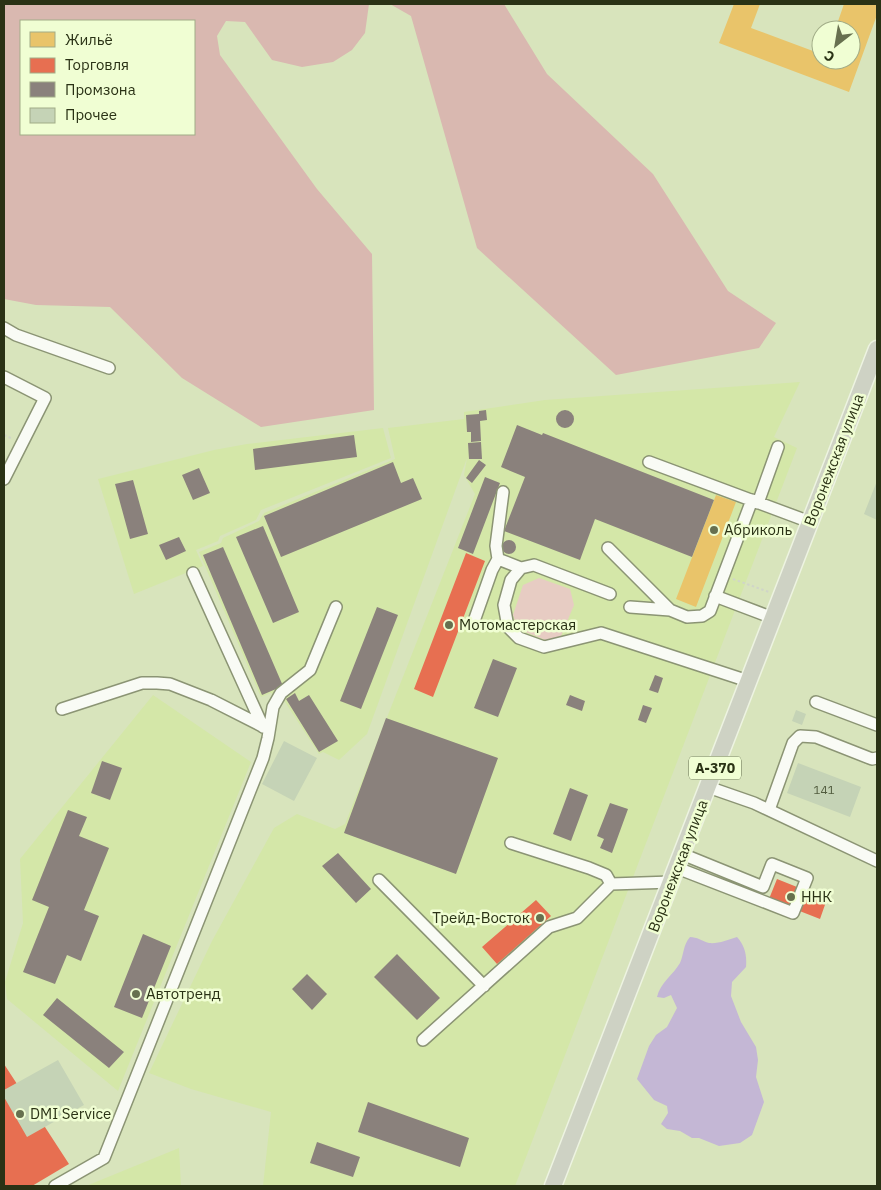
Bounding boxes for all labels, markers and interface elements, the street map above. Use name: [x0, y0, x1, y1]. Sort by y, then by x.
legend: [20, 20, 195, 135]
north arrow: [811, 20, 861, 70]
text: Жильё: [65, 30, 113, 49]
text: С: [821, 46, 838, 66]
text: Торговля: [65, 55, 129, 74]
text: Промзона: [65, 80, 136, 99]
text: Прочее: [65, 105, 117, 124]
street label: Воронежская улица: [800, 391, 868, 529]
place label: Абриколь: [724, 520, 792, 539]
marker: Абриколь: [708, 524, 720, 536]
place label: Мотомастерская: [459, 615, 576, 634]
marker: Мотомастерская: [443, 619, 455, 631]
road number: А-370: [689, 756, 741, 780]
house number: 141: [813, 782, 835, 797]
street label: Воронежская улица: [644, 797, 712, 935]
place label: ННК: [801, 887, 832, 906]
marker: ННК: [785, 891, 797, 903]
place label: Трейд-Восток: [432, 908, 530, 927]
marker: Трейд-Восток: [534, 912, 546, 924]
place label: Автотренд: [146, 984, 221, 1003]
marker: Автотренд: [130, 988, 142, 1000]
place label: DMI Service: [30, 1104, 111, 1123]
marker: DMI Service: [14, 1108, 26, 1120]

